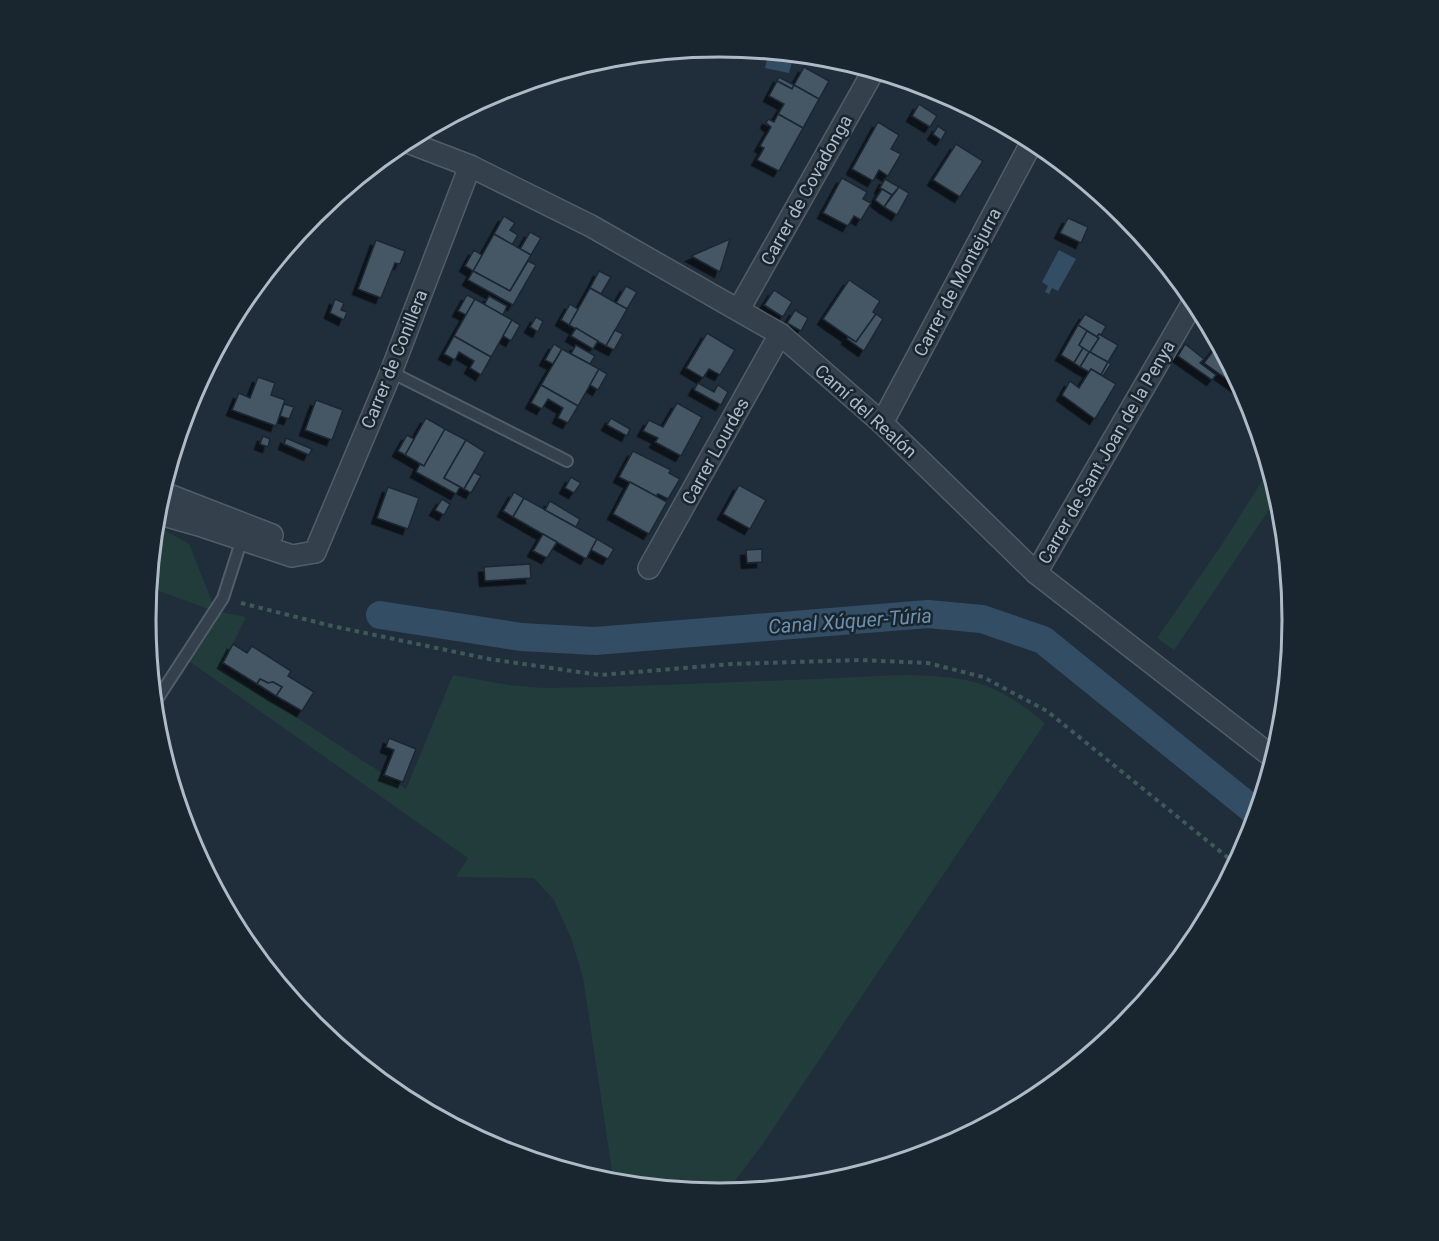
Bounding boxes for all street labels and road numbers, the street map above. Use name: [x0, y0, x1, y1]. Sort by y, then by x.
street label: Carrer de Covadonga: [756, 111, 856, 269]
street label: Carrer de Montejurra: [909, 204, 1005, 360]
street label: Carrer de Conillera: [357, 286, 431, 432]
street label: Carrer de Sant Joan de la Penya: [1033, 336, 1179, 568]
street label: Camí del Realón: [811, 360, 921, 462]
street label: Carrer Lourdes: [677, 394, 753, 508]

